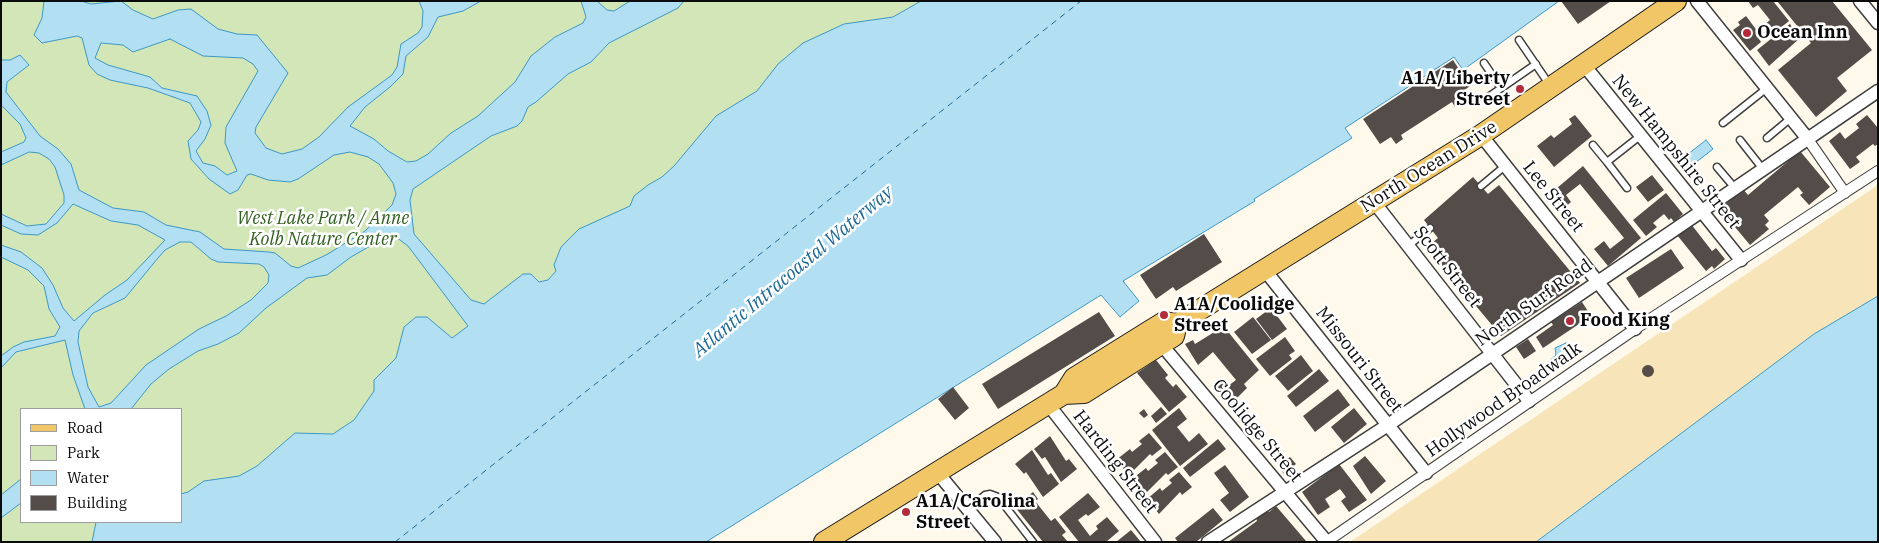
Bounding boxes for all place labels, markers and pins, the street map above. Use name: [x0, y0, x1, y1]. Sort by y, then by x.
place label: Ocean Inn: [1757, 22, 1848, 44]
marker: Ocean Inn: [1741, 27, 1753, 39]
place label: A1A/Liberty Street: [1401, 68, 1510, 110]
marker: A1A/Liberty Street: [1514, 83, 1526, 95]
place label: A1A/Coolidge Street: [1174, 294, 1294, 336]
marker: A1A/Coolidge Street: [1158, 309, 1170, 321]
place label: Food King: [1580, 310, 1670, 332]
marker: Food King: [1564, 315, 1576, 327]
place label: A1A/Carolina Street: [916, 491, 1035, 534]
marker: A1A/Carolina Street: [900, 506, 912, 518]

